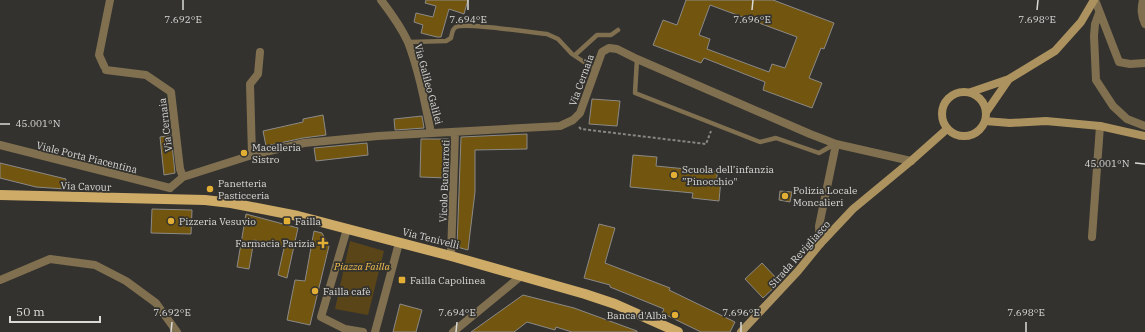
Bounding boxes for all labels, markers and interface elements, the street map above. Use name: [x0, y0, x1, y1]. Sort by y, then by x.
text: 7.692°E: [164, 13, 202, 26]
text: 7.694°E: [449, 13, 487, 26]
text: 7.696°E: [733, 13, 771, 26]
text: 7.698°E: [1018, 13, 1056, 26]
street label: Via Galileo Galilei: [411, 42, 446, 126]
street label: Via Cernaia: [566, 52, 597, 108]
street label: Via Cernaia: [156, 97, 175, 153]
text: 45.001°N: [15, 117, 61, 130]
street label: Viale Porta Piacentina: [35, 139, 139, 176]
street label: Vicolo Buonarroti: [437, 139, 452, 223]
place label: Macelleria Sistro: [252, 141, 302, 166]
marker: Macelleria Sistro: [239, 148, 249, 158]
text: 45.001°N: [1084, 157, 1130, 170]
place label: Scuola dell’infanzia ”Pinocchio": [682, 163, 775, 188]
marker: Scuola dell’infanzia ”Pinocchio": [669, 170, 679, 180]
place label: Panetteria Pasticceria: [218, 177, 270, 202]
street label: Via Cavour: [60, 179, 112, 194]
marker: Panetteria Pasticceria: [205, 184, 215, 194]
place label: Polizia Locale Moncalieri: [793, 184, 857, 209]
marker: Polizia Locale Moncalieri: [780, 191, 790, 201]
place label: Pizzeria Vesuvio: [179, 215, 256, 228]
place label: Failla: [295, 215, 321, 228]
marker: Pizzeria Vesuvio: [166, 216, 176, 226]
marker: Failla: [282, 216, 292, 226]
street label: Strada Revigliasco: [766, 218, 833, 291]
street label: Via Tenivelli: [401, 225, 461, 252]
place label: Farmacia Parizia: [235, 237, 316, 250]
marker: Farmacia Parizia: [318, 238, 328, 248]
park label: Piazza Failla: [333, 260, 390, 273]
place label: Failla Capolinea: [410, 274, 486, 287]
marker: Failla Capolinea: [397, 275, 407, 285]
place label: Failla cafè: [323, 285, 371, 298]
marker: Failla cafè: [310, 286, 320, 296]
scale bar: [10, 298, 100, 324]
text: 50 m: [16, 304, 45, 319]
text: 7.692°E: [153, 306, 191, 319]
text: 7.694°E: [438, 306, 476, 319]
text: 7.696°E: [722, 306, 760, 319]
text: 7.698°E: [1007, 306, 1045, 319]
place label: Banca d'Alba: [607, 309, 668, 322]
marker: Banca d'Alba: [670, 310, 680, 320]

